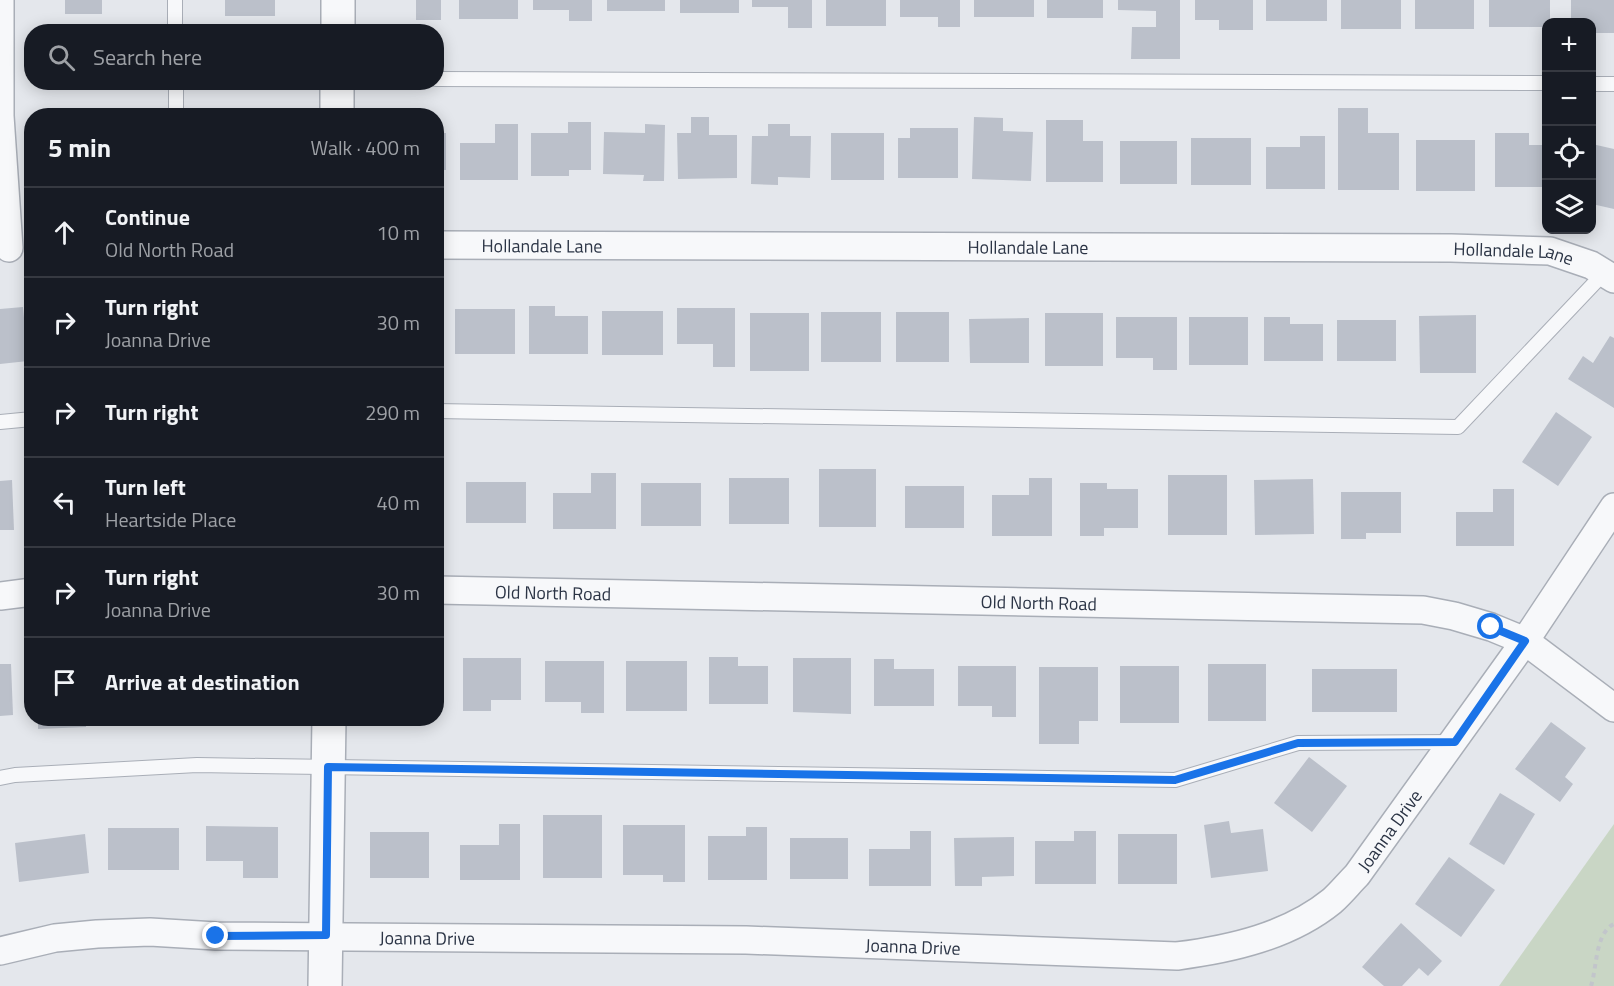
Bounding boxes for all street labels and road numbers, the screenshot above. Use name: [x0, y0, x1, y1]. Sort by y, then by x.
street label: Hollandale Lane: [482, 232, 602, 259]
street label: Hollandale Lane: [968, 233, 1088, 260]
street label: Hollandale Lane: [1453, 235, 1577, 272]
street label: Old North Road: [495, 578, 611, 607]
street label: Old North Road: [980, 588, 1097, 617]
street label: Joanna Drive: [1350, 784, 1428, 877]
street label: Joanna Drive: [379, 924, 475, 951]
street label: Joanna Drive: [865, 931, 961, 961]

